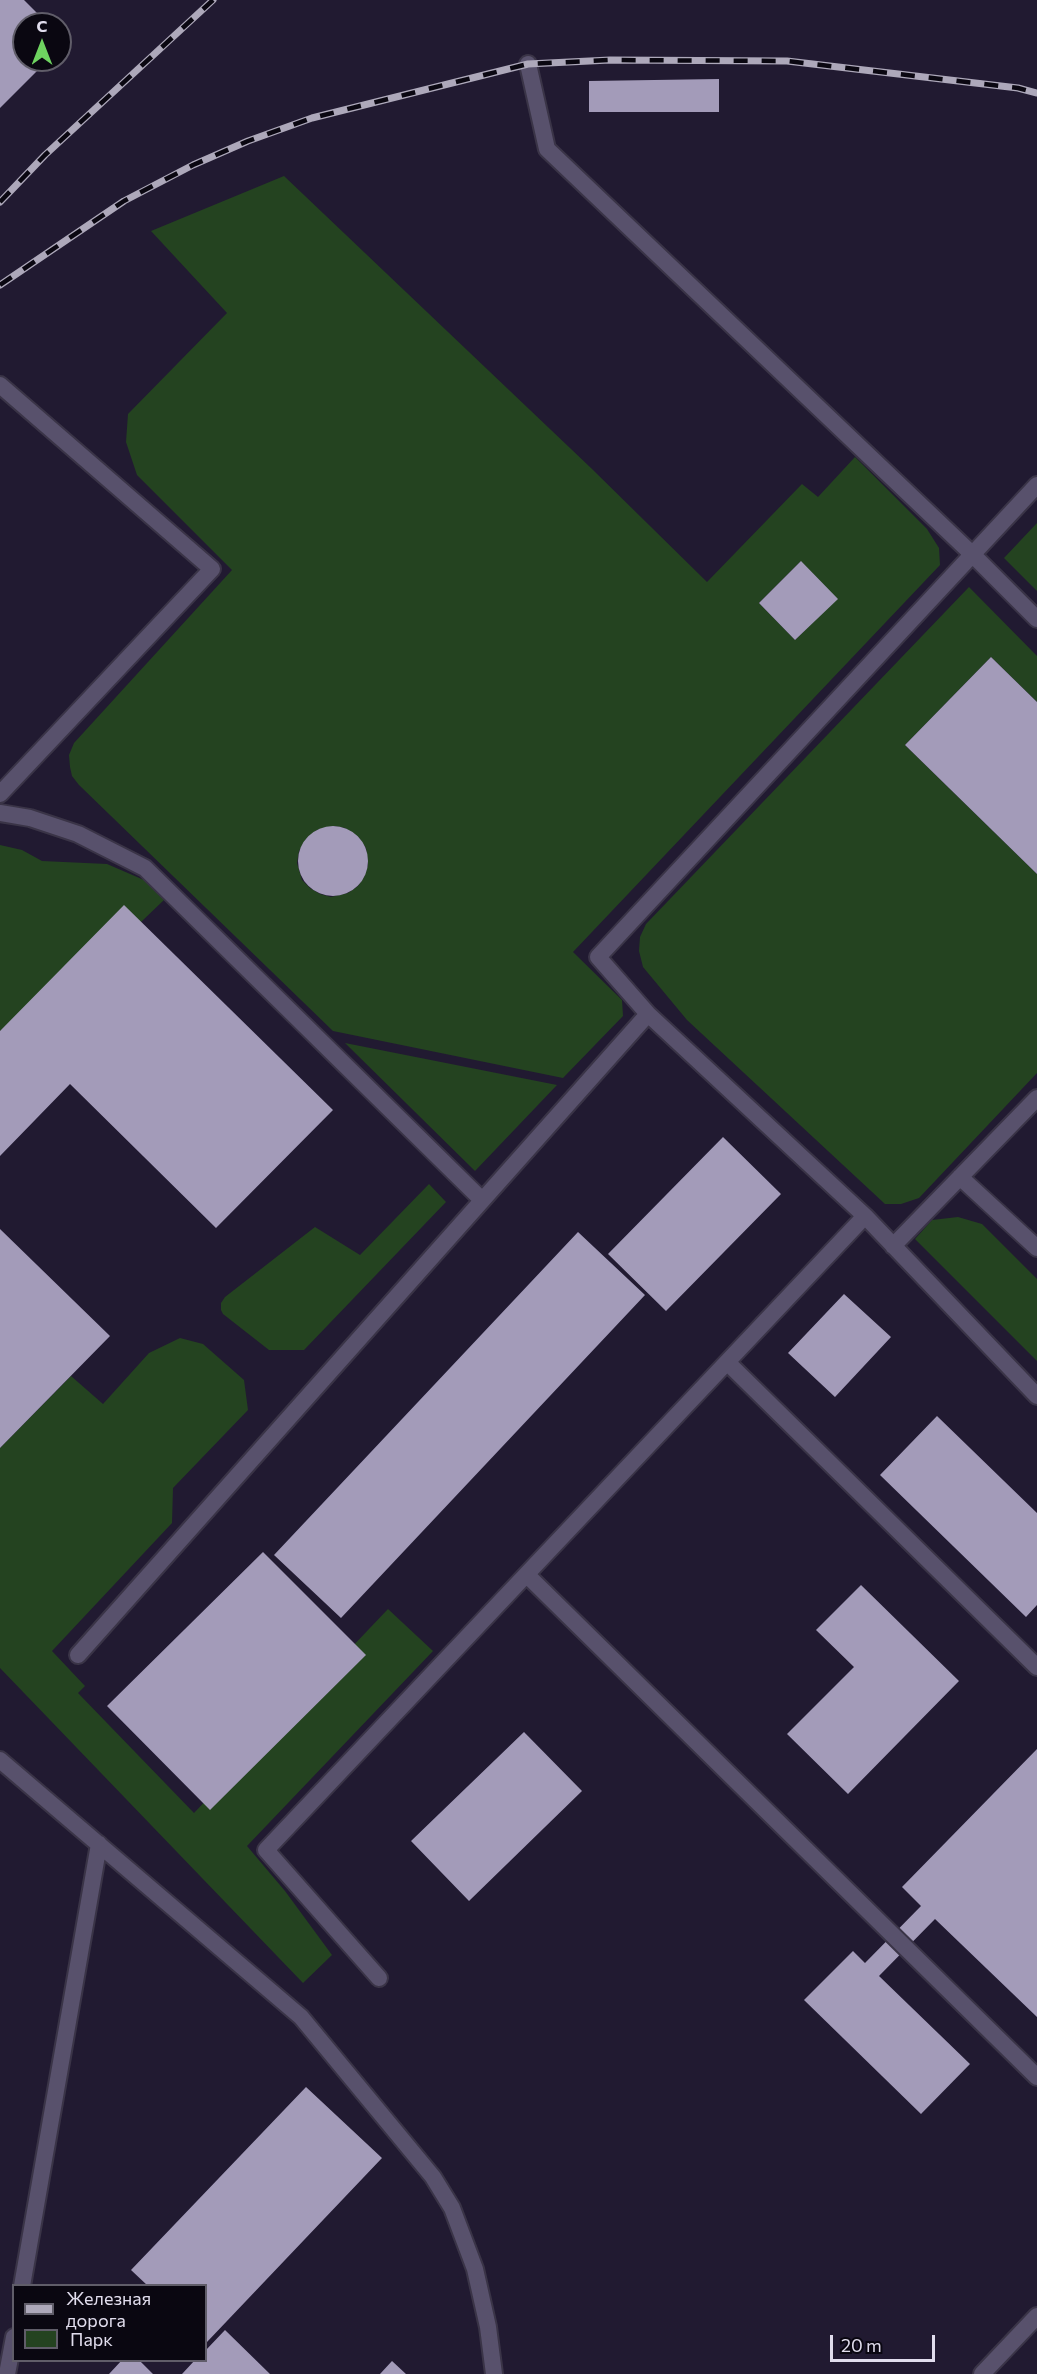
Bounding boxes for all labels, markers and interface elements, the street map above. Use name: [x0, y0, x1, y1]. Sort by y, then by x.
north arrow: [12, 12, 72, 72]
text: С: [37, 16, 47, 35]
legend: [12, 2284, 207, 2362]
text: Железная дорога: [66, 2287, 151, 2331]
scale bar: [833, 2323, 938, 2361]
text: Парк: [70, 2328, 113, 2350]
text: 20 m: [841, 2334, 882, 2356]

